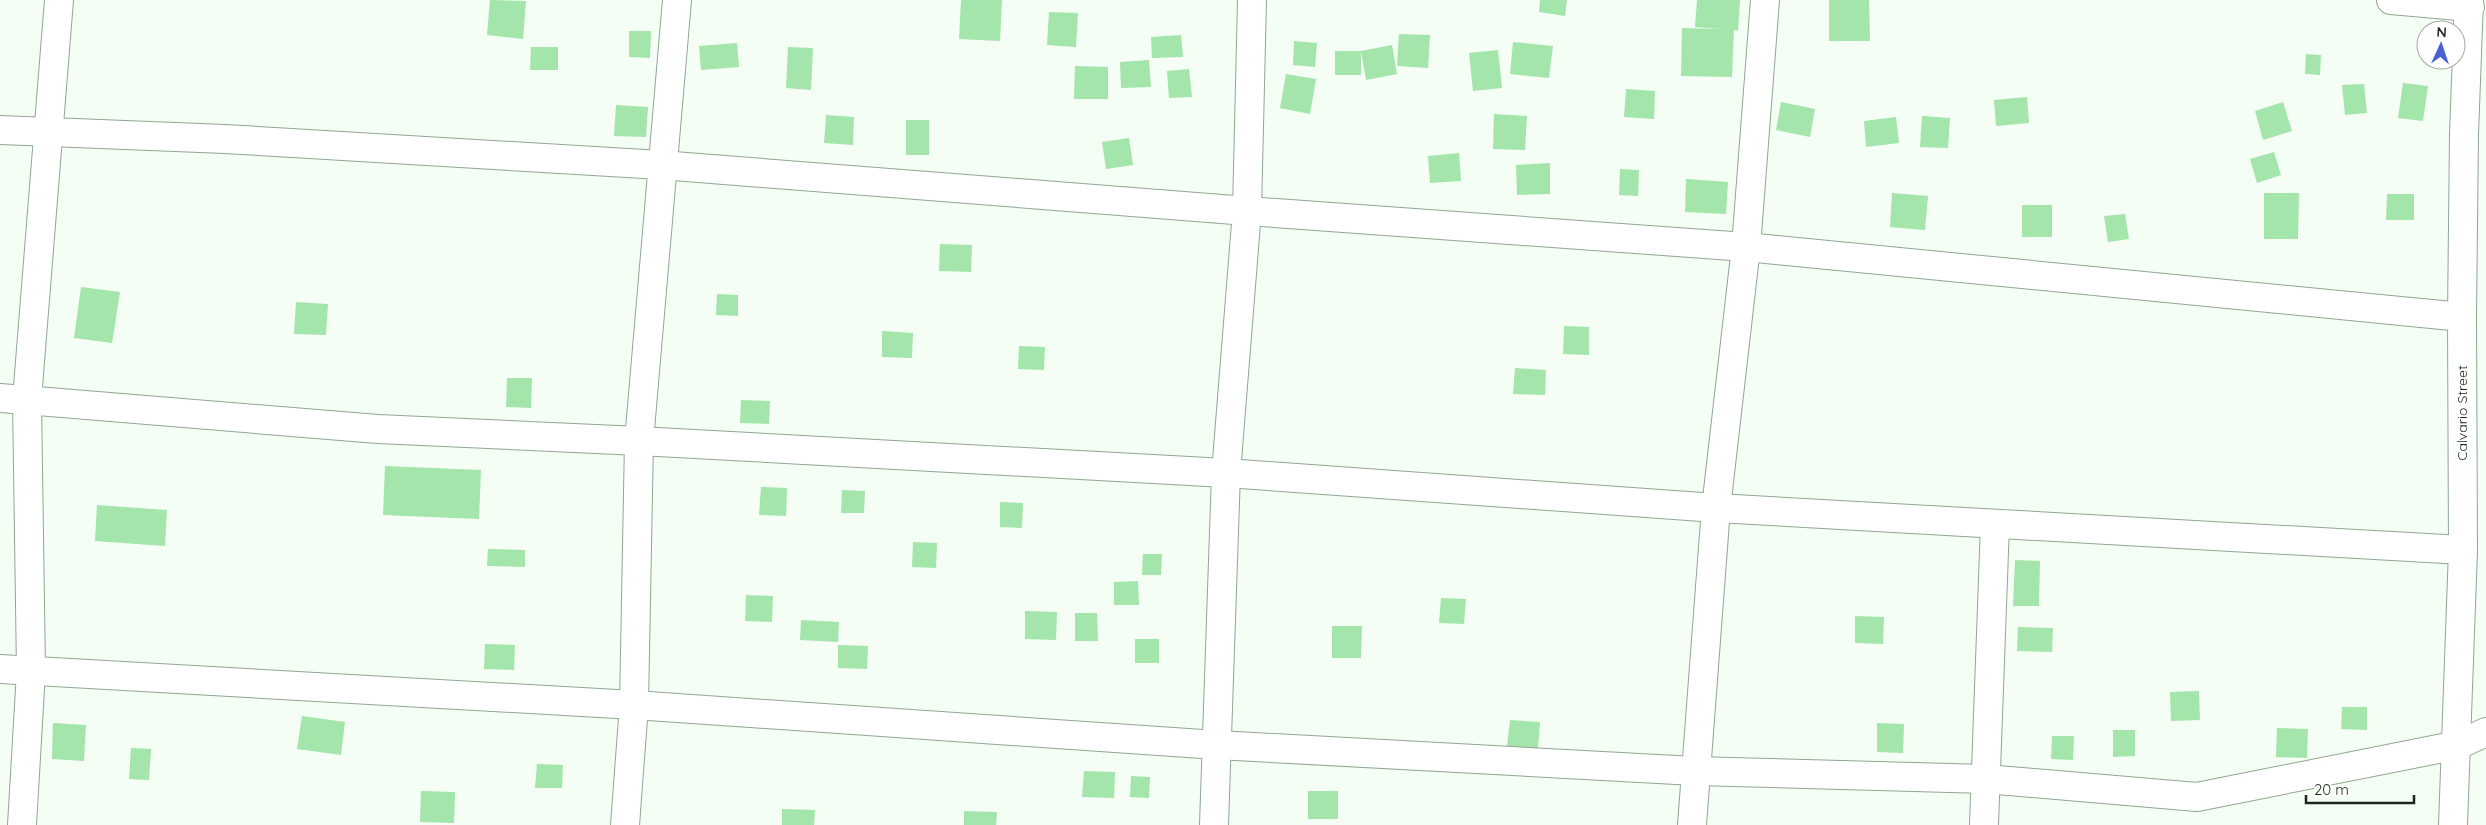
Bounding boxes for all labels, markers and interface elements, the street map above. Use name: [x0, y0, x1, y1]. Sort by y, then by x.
north arrow: [2416, 20, 2466, 70]
text: N: [2436, 23, 2447, 41]
street label: Calvario Street: [2453, 365, 2471, 461]
scale bar: [2306, 772, 2414, 804]
text: 20 m: [2314, 780, 2349, 799]

